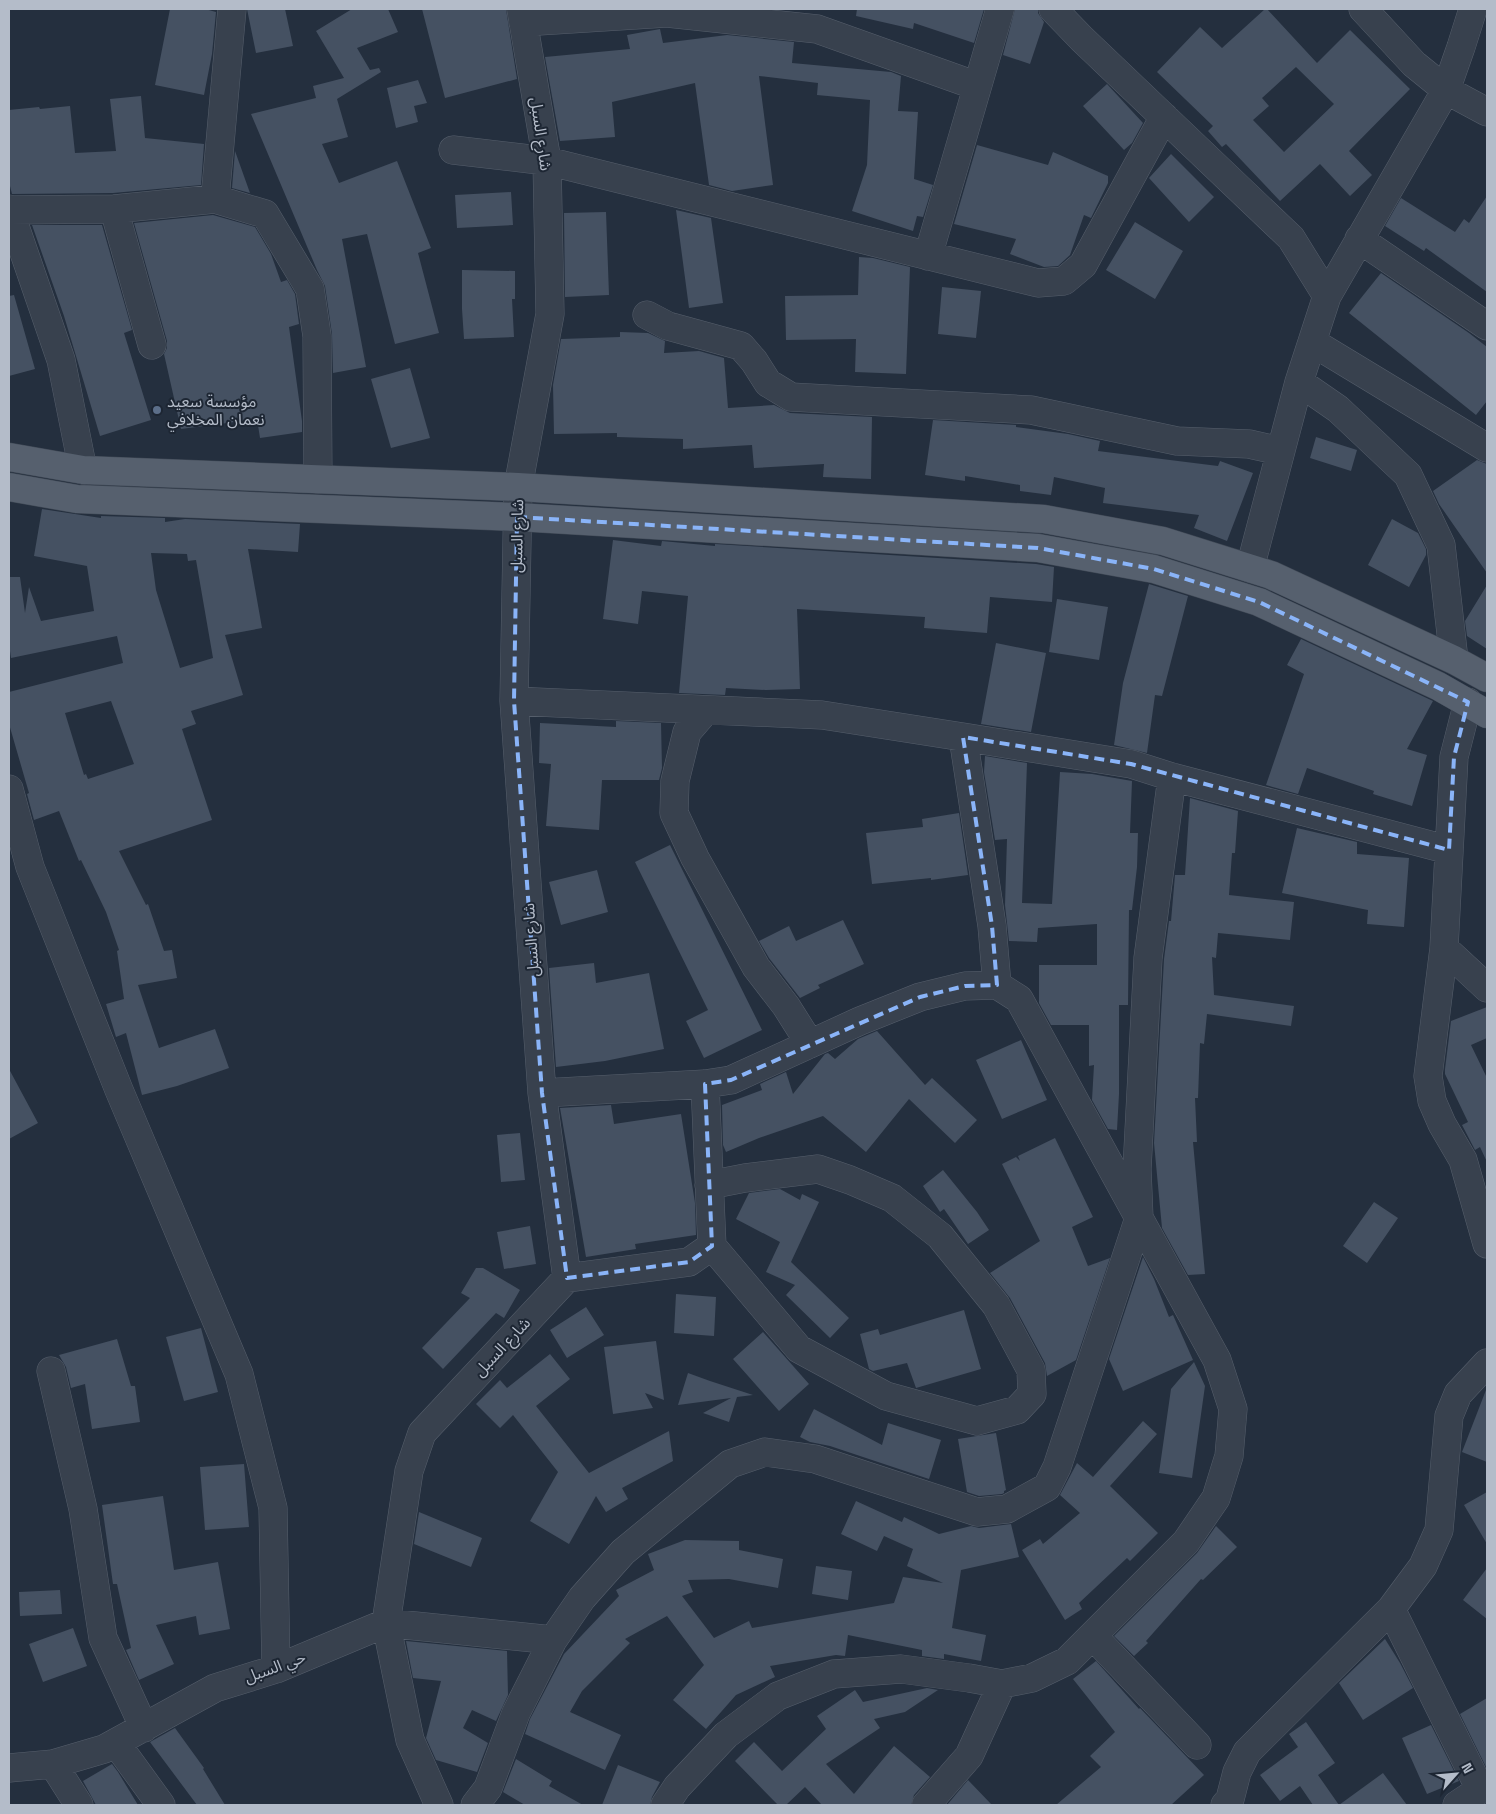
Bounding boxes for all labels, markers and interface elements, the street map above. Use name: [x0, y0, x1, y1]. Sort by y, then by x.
street label: شارع السبل: [523, 96, 557, 172]
place label: مؤسسة سعيد نعمان المخلافي: [167, 391, 265, 431]
marker: مؤسسة سعيد نعمان المخلافي: [151, 404, 163, 416]
street label: شارع السبل: [506, 499, 530, 573]
street label: شارع السبل: [518, 902, 546, 978]
street label: شارع السبل: [469, 1313, 536, 1383]
street label: حي السبل: [241, 1646, 309, 1689]
north arrow: [1431, 1749, 1481, 1799]
text: N: [1457, 1760, 1478, 1776]

